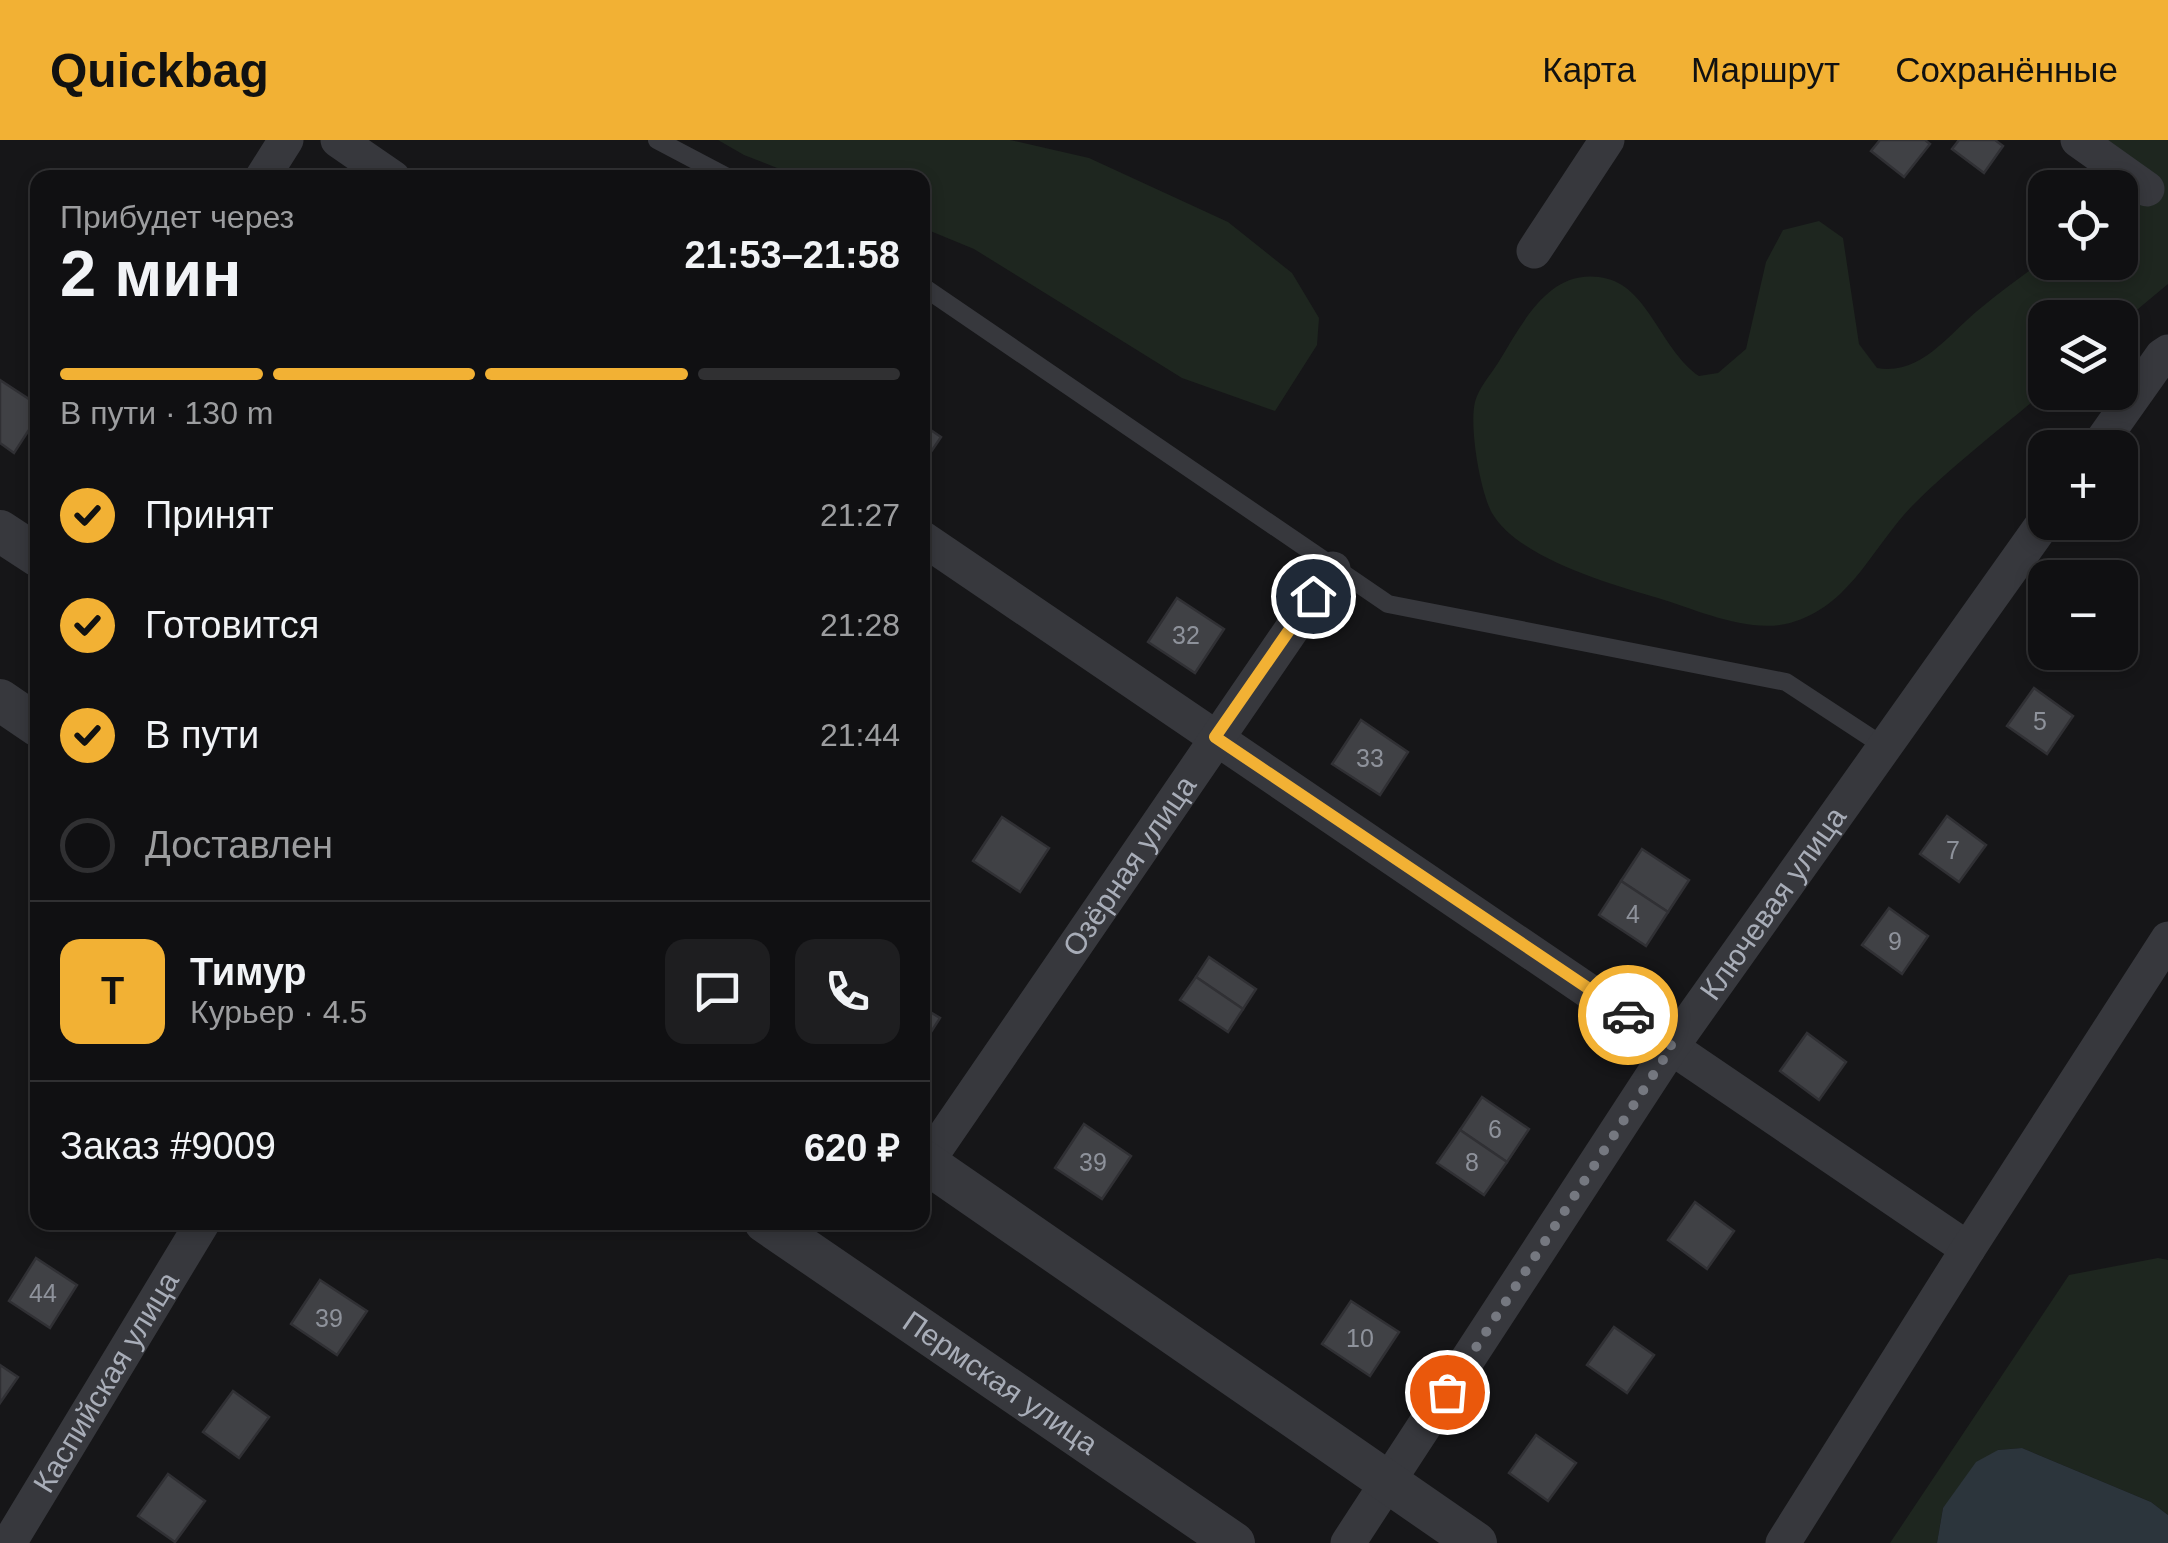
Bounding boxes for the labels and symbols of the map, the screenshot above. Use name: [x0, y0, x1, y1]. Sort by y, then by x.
pin: [1271, 554, 1356, 639]
house number: 32: [1172, 621, 1200, 649]
house number: 5: [2033, 707, 2047, 735]
house number: 33: [1356, 744, 1384, 772]
street label: Озёрная улица: [1056, 769, 1202, 962]
street label: Ключевая улица: [1693, 800, 1853, 1006]
house number: 7: [1946, 836, 1960, 864]
house number: 4: [1626, 900, 1640, 928]
house number: 9: [1888, 927, 1902, 955]
courier: [1578, 965, 1678, 1065]
house number: 6: [1488, 1115, 1502, 1143]
house number: 39: [1079, 1148, 1107, 1176]
house number: 8: [1465, 1148, 1479, 1176]
street label: Каспийская улица: [27, 1265, 185, 1498]
house number: 44: [29, 1279, 57, 1307]
house number: 39: [315, 1304, 343, 1332]
street label: Пермская улица: [897, 1305, 1104, 1461]
house number: 10: [1346, 1324, 1374, 1352]
pin: [1405, 1350, 1490, 1435]

